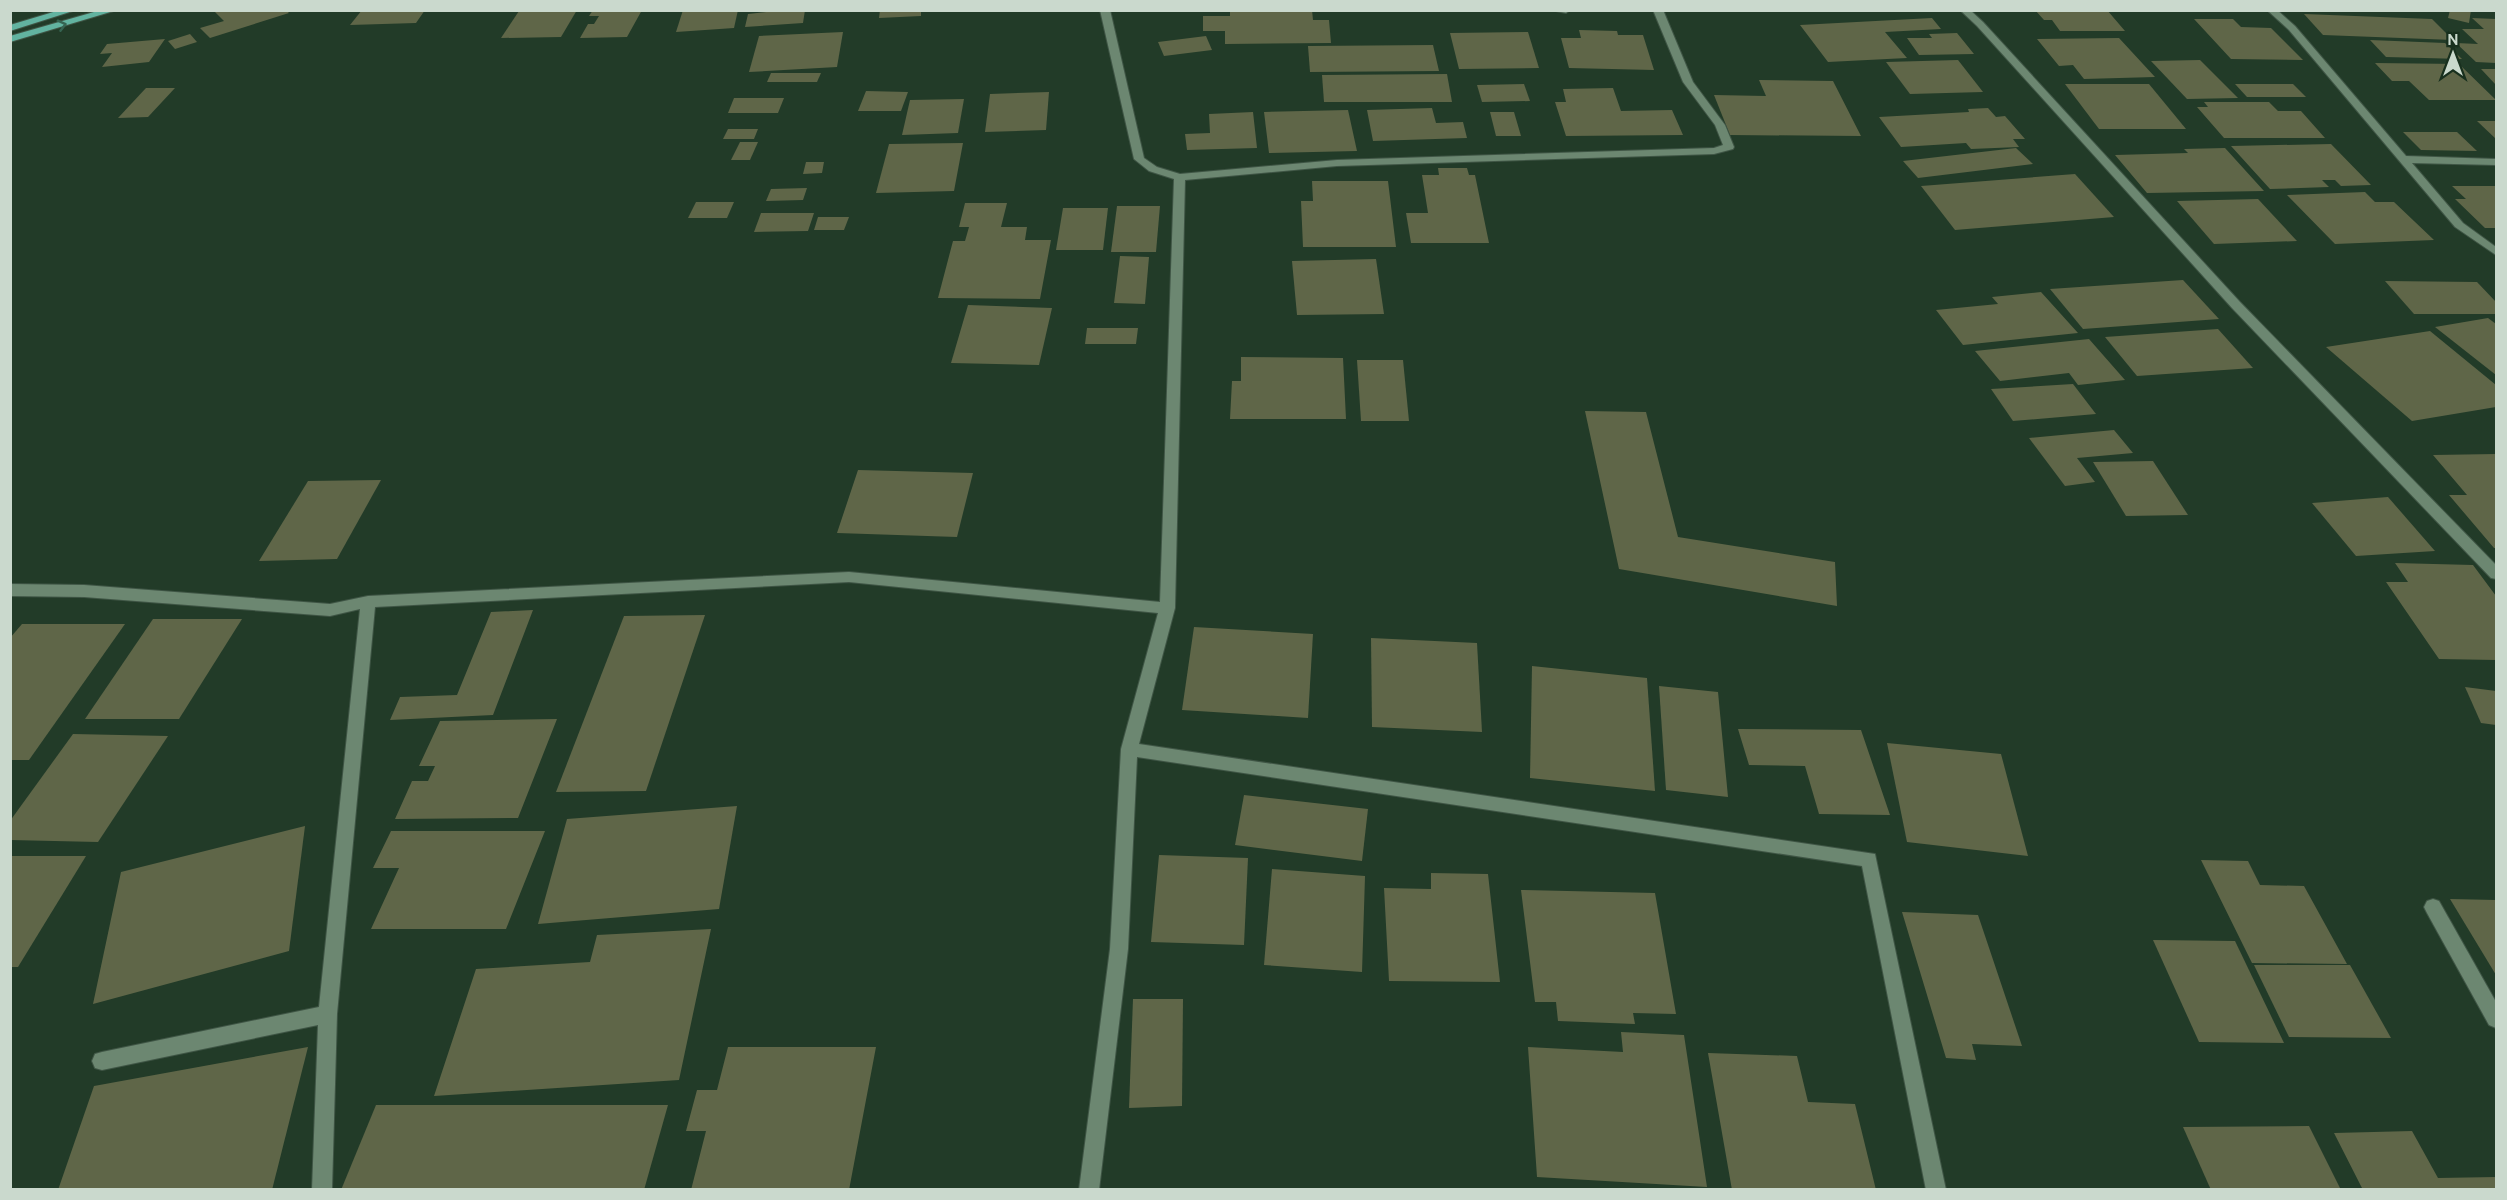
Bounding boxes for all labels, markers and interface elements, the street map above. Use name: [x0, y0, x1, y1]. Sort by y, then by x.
one-way arrow: [56, 20, 67, 32]
north arrow: [2423, 24, 2483, 84]
text: N: [2447, 30, 2459, 49]

